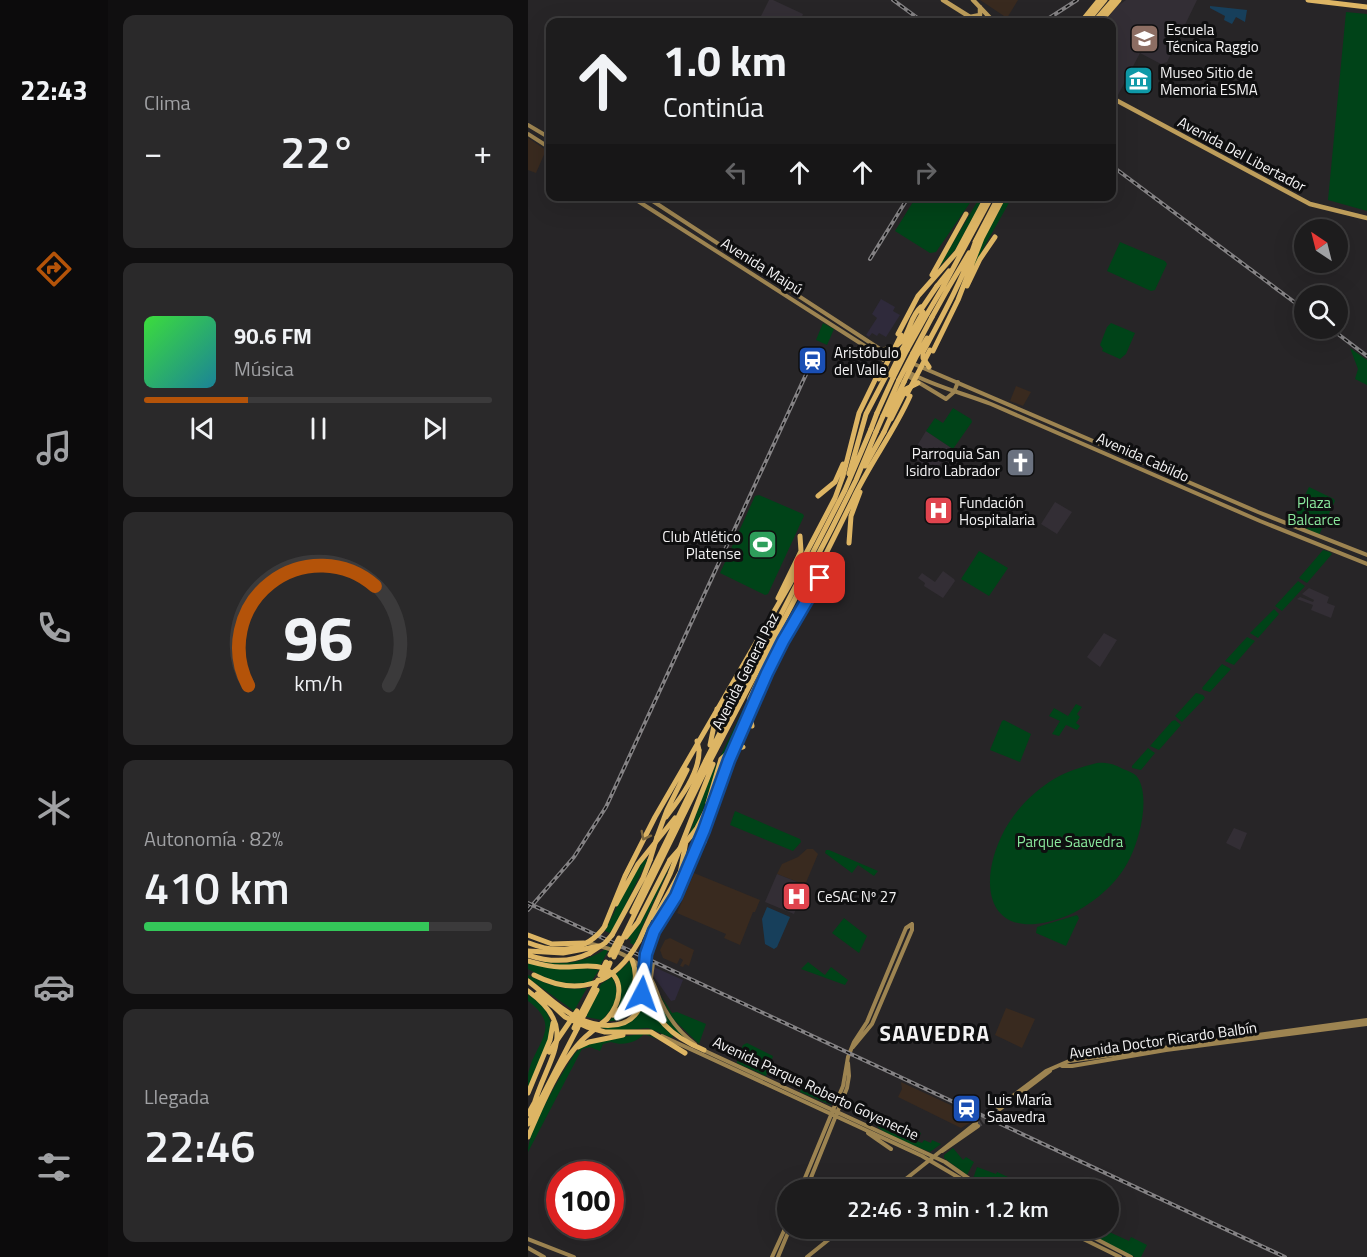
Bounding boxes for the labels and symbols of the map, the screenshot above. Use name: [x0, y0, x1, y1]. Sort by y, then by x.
place label: Escuela Técnica Raggio: [1166, 18, 1259, 58]
school or university icon: Escuela Técnica Raggio: [1129, 22, 1161, 54]
place label: Museo Sitio de Memoria ESMA: [1160, 61, 1258, 101]
museum icon: Museo Sitio de Memoria ESMA: [1123, 65, 1155, 97]
street label: Avenida Del Libertador: [1174, 110, 1310, 198]
north arrow: [1294, 219, 1348, 273]
street label: Avenida Maipú: [717, 232, 807, 300]
place label: Aristóbulo del Valle: [834, 341, 899, 381]
station icon: Aristóbulo del Valle: [797, 345, 829, 377]
street label: Avenida Cabildo: [1093, 426, 1193, 488]
place label: Parroquia San Isidro Labrador: [906, 442, 1000, 482]
church icon: Parroquia San Isidro Labrador: [1005, 446, 1037, 478]
place label: Fundación Hospitalaria: [959, 491, 1035, 531]
park label: Plaza Balcarce: [1287, 491, 1341, 531]
hospital icon: Fundación Hospitalaria: [922, 495, 954, 527]
place label: Club Atlético Platense: [662, 525, 741, 565]
sports icon: Club Atlético Platense: [746, 529, 778, 561]
pin: [794, 552, 845, 603]
street label: Avenida General Paz: [706, 608, 784, 733]
one-way arrow: [641, 829, 653, 840]
park label: Parque Saavedra: [1017, 830, 1124, 853]
hospital icon: CeSAC Nº 27: [780, 880, 812, 912]
place label: CeSAC Nº 27: [817, 885, 897, 908]
position arrow: [610, 962, 674, 1026]
street label: Avenida Doctor Ricardo Balbín: [1068, 1015, 1258, 1065]
district label: SAAVEDRA: [879, 1017, 991, 1049]
street label: Avenida Parque Roberto Goyeneche: [709, 1030, 923, 1146]
place label: Luis María Saavedra: [987, 1088, 1052, 1128]
station icon: Luis María Saavedra: [950, 1092, 982, 1124]
speed limit sign: 100: [546, 1161, 624, 1239]

